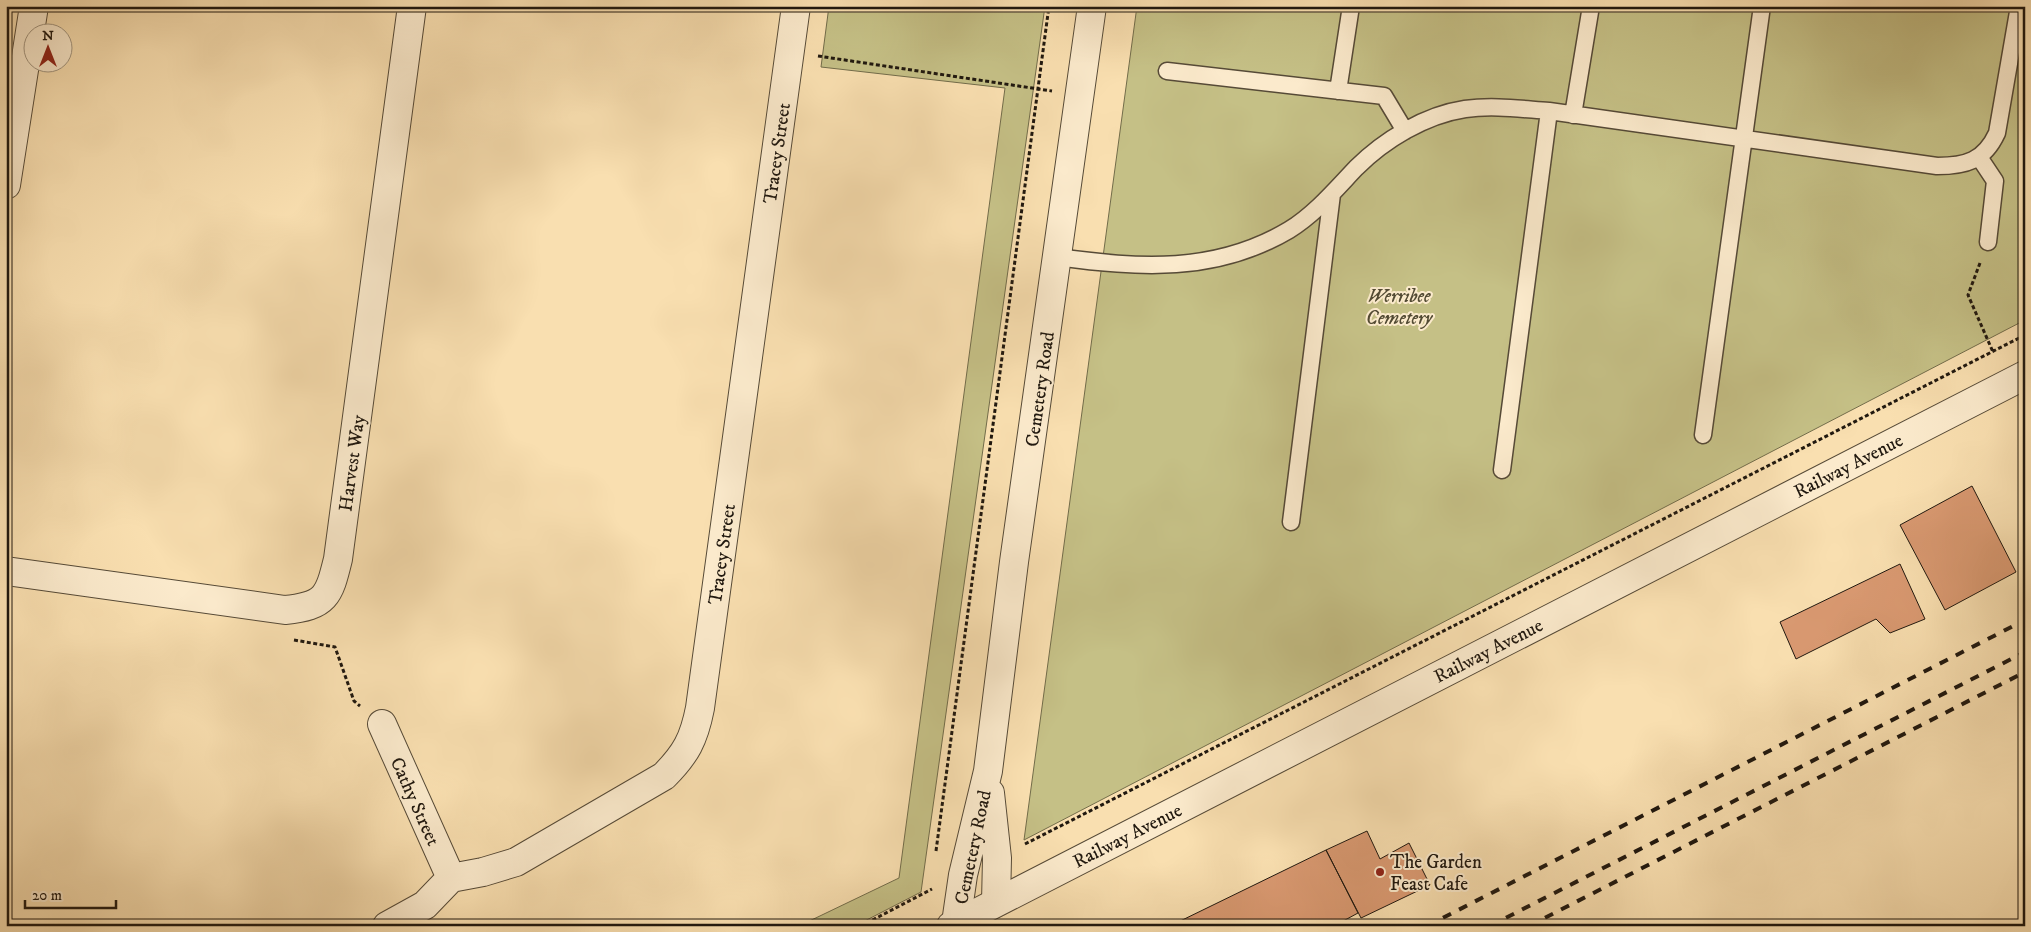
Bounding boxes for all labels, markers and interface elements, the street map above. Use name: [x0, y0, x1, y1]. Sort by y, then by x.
north arrow: [22, 22, 72, 72]
text: N: [42, 27, 54, 45]
street label: Tracey Street: [759, 101, 796, 205]
park label: Werribee Cemetery: [1366, 285, 1434, 330]
street label: Cemetery Road: [1021, 330, 1060, 448]
street label: Harvest Way: [334, 412, 371, 513]
street label: Railway Avenue: [1790, 429, 1907, 504]
street label: Tracey Street: [704, 502, 741, 606]
street label: Railway Avenue: [1430, 614, 1547, 689]
street label: Cathy Street: [385, 754, 444, 850]
street label: Cemetery Road: [950, 788, 997, 906]
street label: Railway Avenue: [1069, 799, 1186, 874]
place label: The Garden Feast Cafe: [1390, 851, 1482, 896]
marker: The Garden Feast Cafe: [1374, 866, 1386, 878]
scale bar: [25, 877, 116, 909]
text: 20 m: [32, 886, 62, 905]

